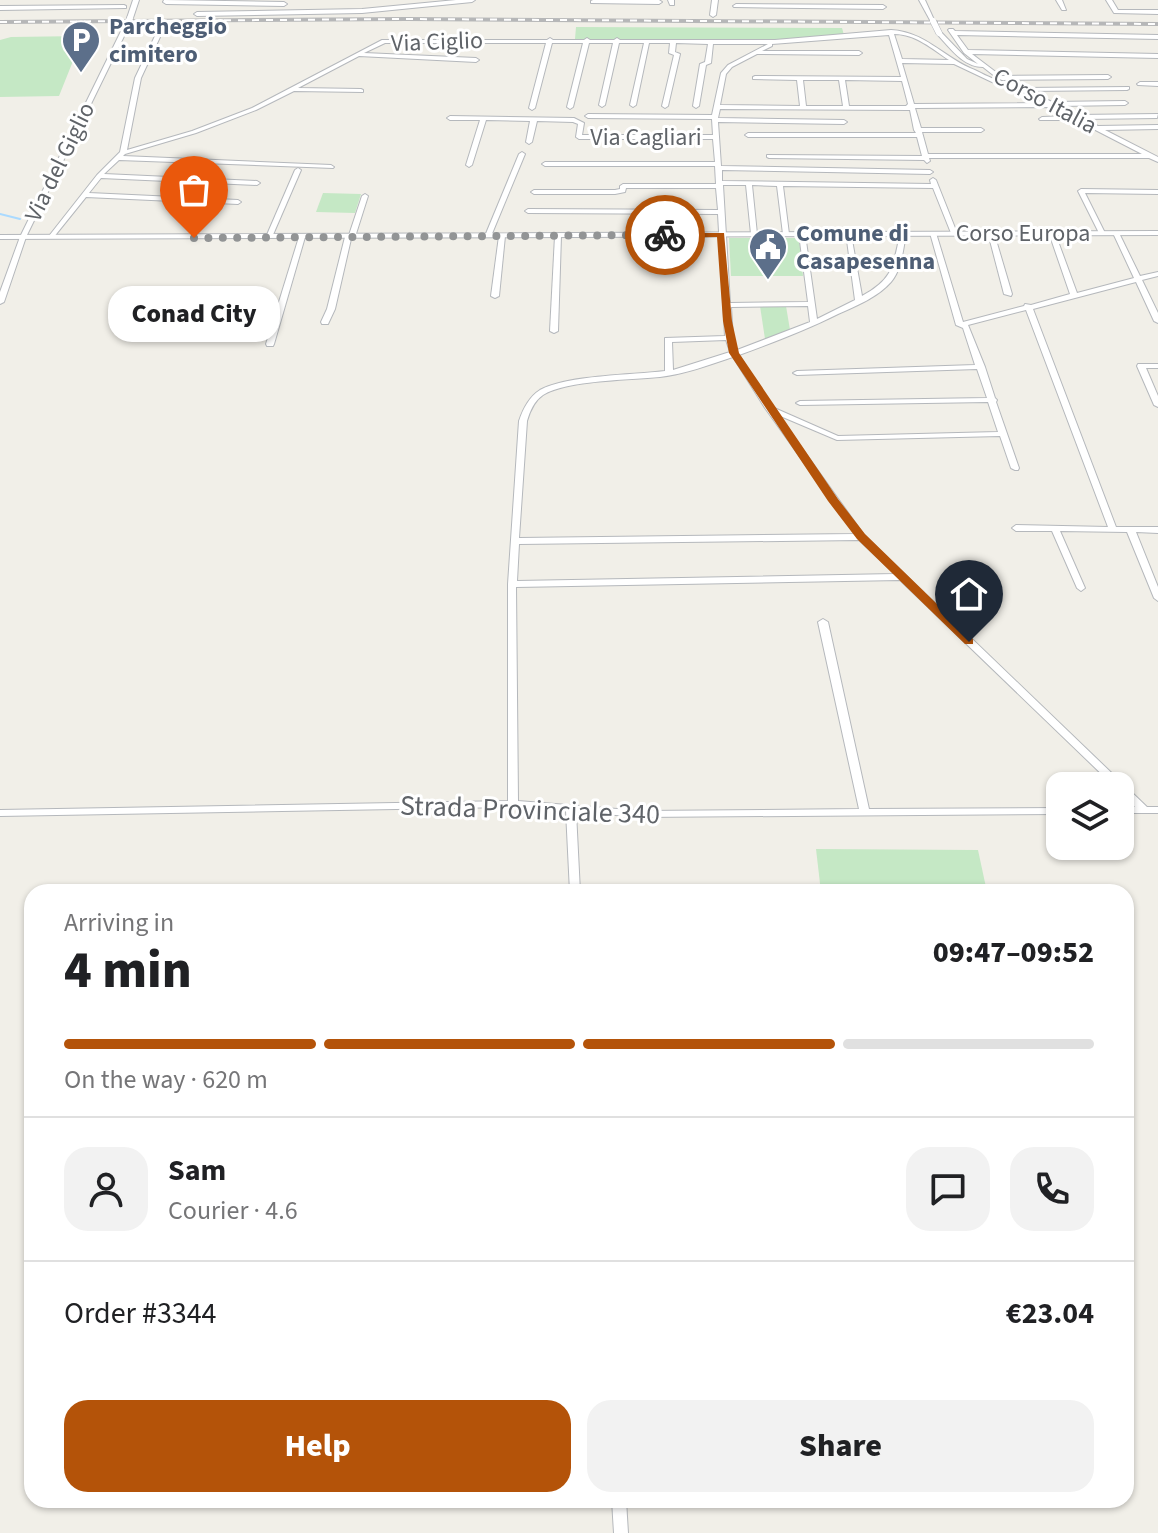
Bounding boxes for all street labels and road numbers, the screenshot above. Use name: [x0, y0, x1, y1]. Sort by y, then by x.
street label: Via Ciglio: [390, 23, 484, 61]
street label: Corso Italia: [987, 59, 1103, 143]
street label: Via del Giglio: [16, 96, 104, 228]
street label: Via Cagliari: [590, 120, 702, 155]
street label: Corso Europa: [956, 216, 1090, 251]
street label: Strada Provinciale 340: [399, 785, 661, 835]

